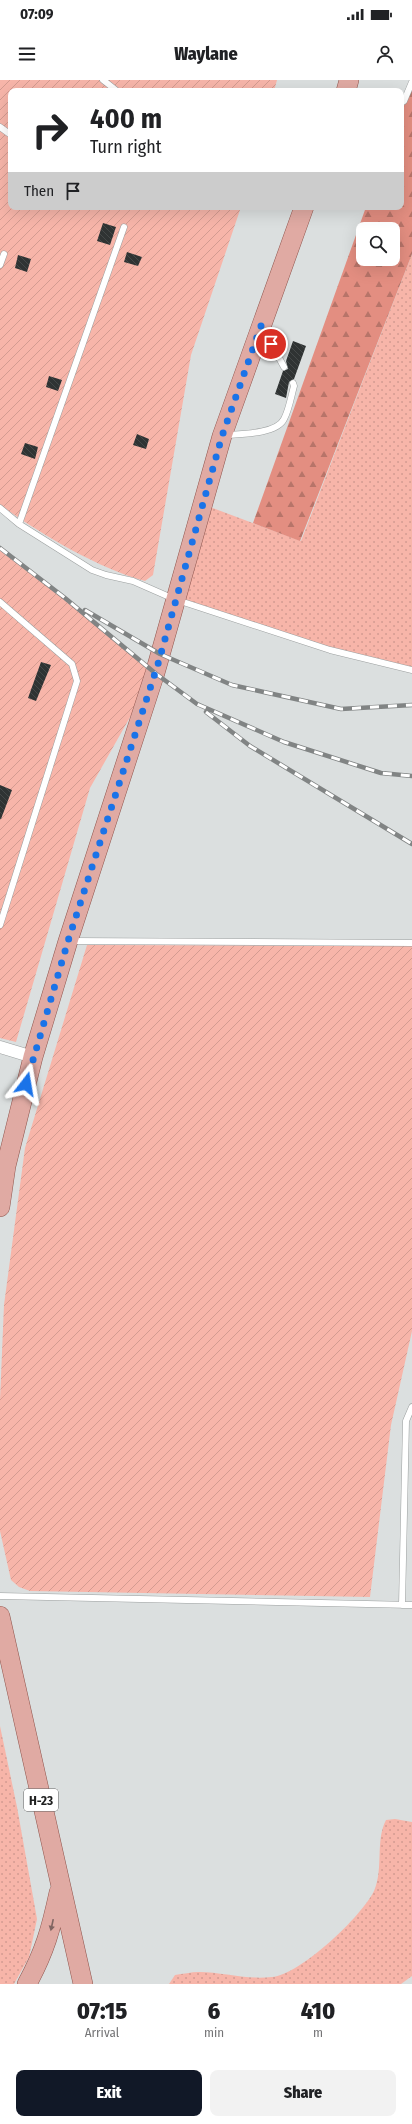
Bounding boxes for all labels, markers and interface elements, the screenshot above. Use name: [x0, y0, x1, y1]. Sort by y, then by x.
text: 07:09: [20, 5, 54, 23]
icon: menu: [16, 43, 38, 65]
text: Waylane: [174, 43, 238, 65]
icon: person: [374, 43, 396, 65]
text: 400 m: [90, 102, 162, 135]
icon: right: [24, 104, 76, 156]
text: Turn right: [90, 136, 162, 158]
icon: arrive: [62, 180, 84, 202]
text: Then: [24, 182, 54, 200]
map controls: [356, 222, 400, 266]
button: search: [356, 222, 400, 266]
pin: [254, 327, 288, 361]
icon: arrive: [260, 333, 282, 355]
position arrow: [5, 1063, 47, 1105]
road number: Н-23: [24, 1789, 58, 1811]
one-way arrow: [48, 1919, 54, 1931]
text: 07:15: [77, 1997, 127, 2025]
text: 6: [208, 1997, 220, 2025]
text: 410: [301, 1997, 335, 2025]
text: Arrival: [85, 2025, 119, 2040]
text: min: [204, 2025, 224, 2040]
text: m: [313, 2025, 323, 2040]
button: Exit: [16, 2070, 202, 2116]
button: Share: [210, 2070, 396, 2116]

